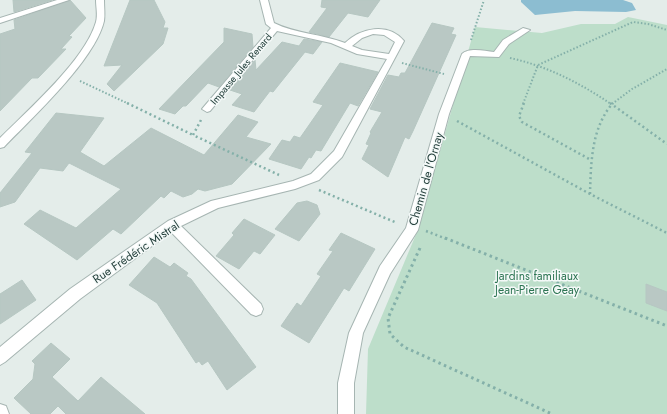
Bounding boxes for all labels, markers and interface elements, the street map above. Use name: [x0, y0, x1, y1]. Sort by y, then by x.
street label: Impasse Jules Renard: [207, 30, 275, 108]
street label: Chemin de l'Ornay: [404, 129, 448, 228]
street label: Rue Frédéric Mistral: [89, 216, 183, 288]
park label: Jardins familiaux Jean-Pierre Geay: [493, 267, 580, 299]

